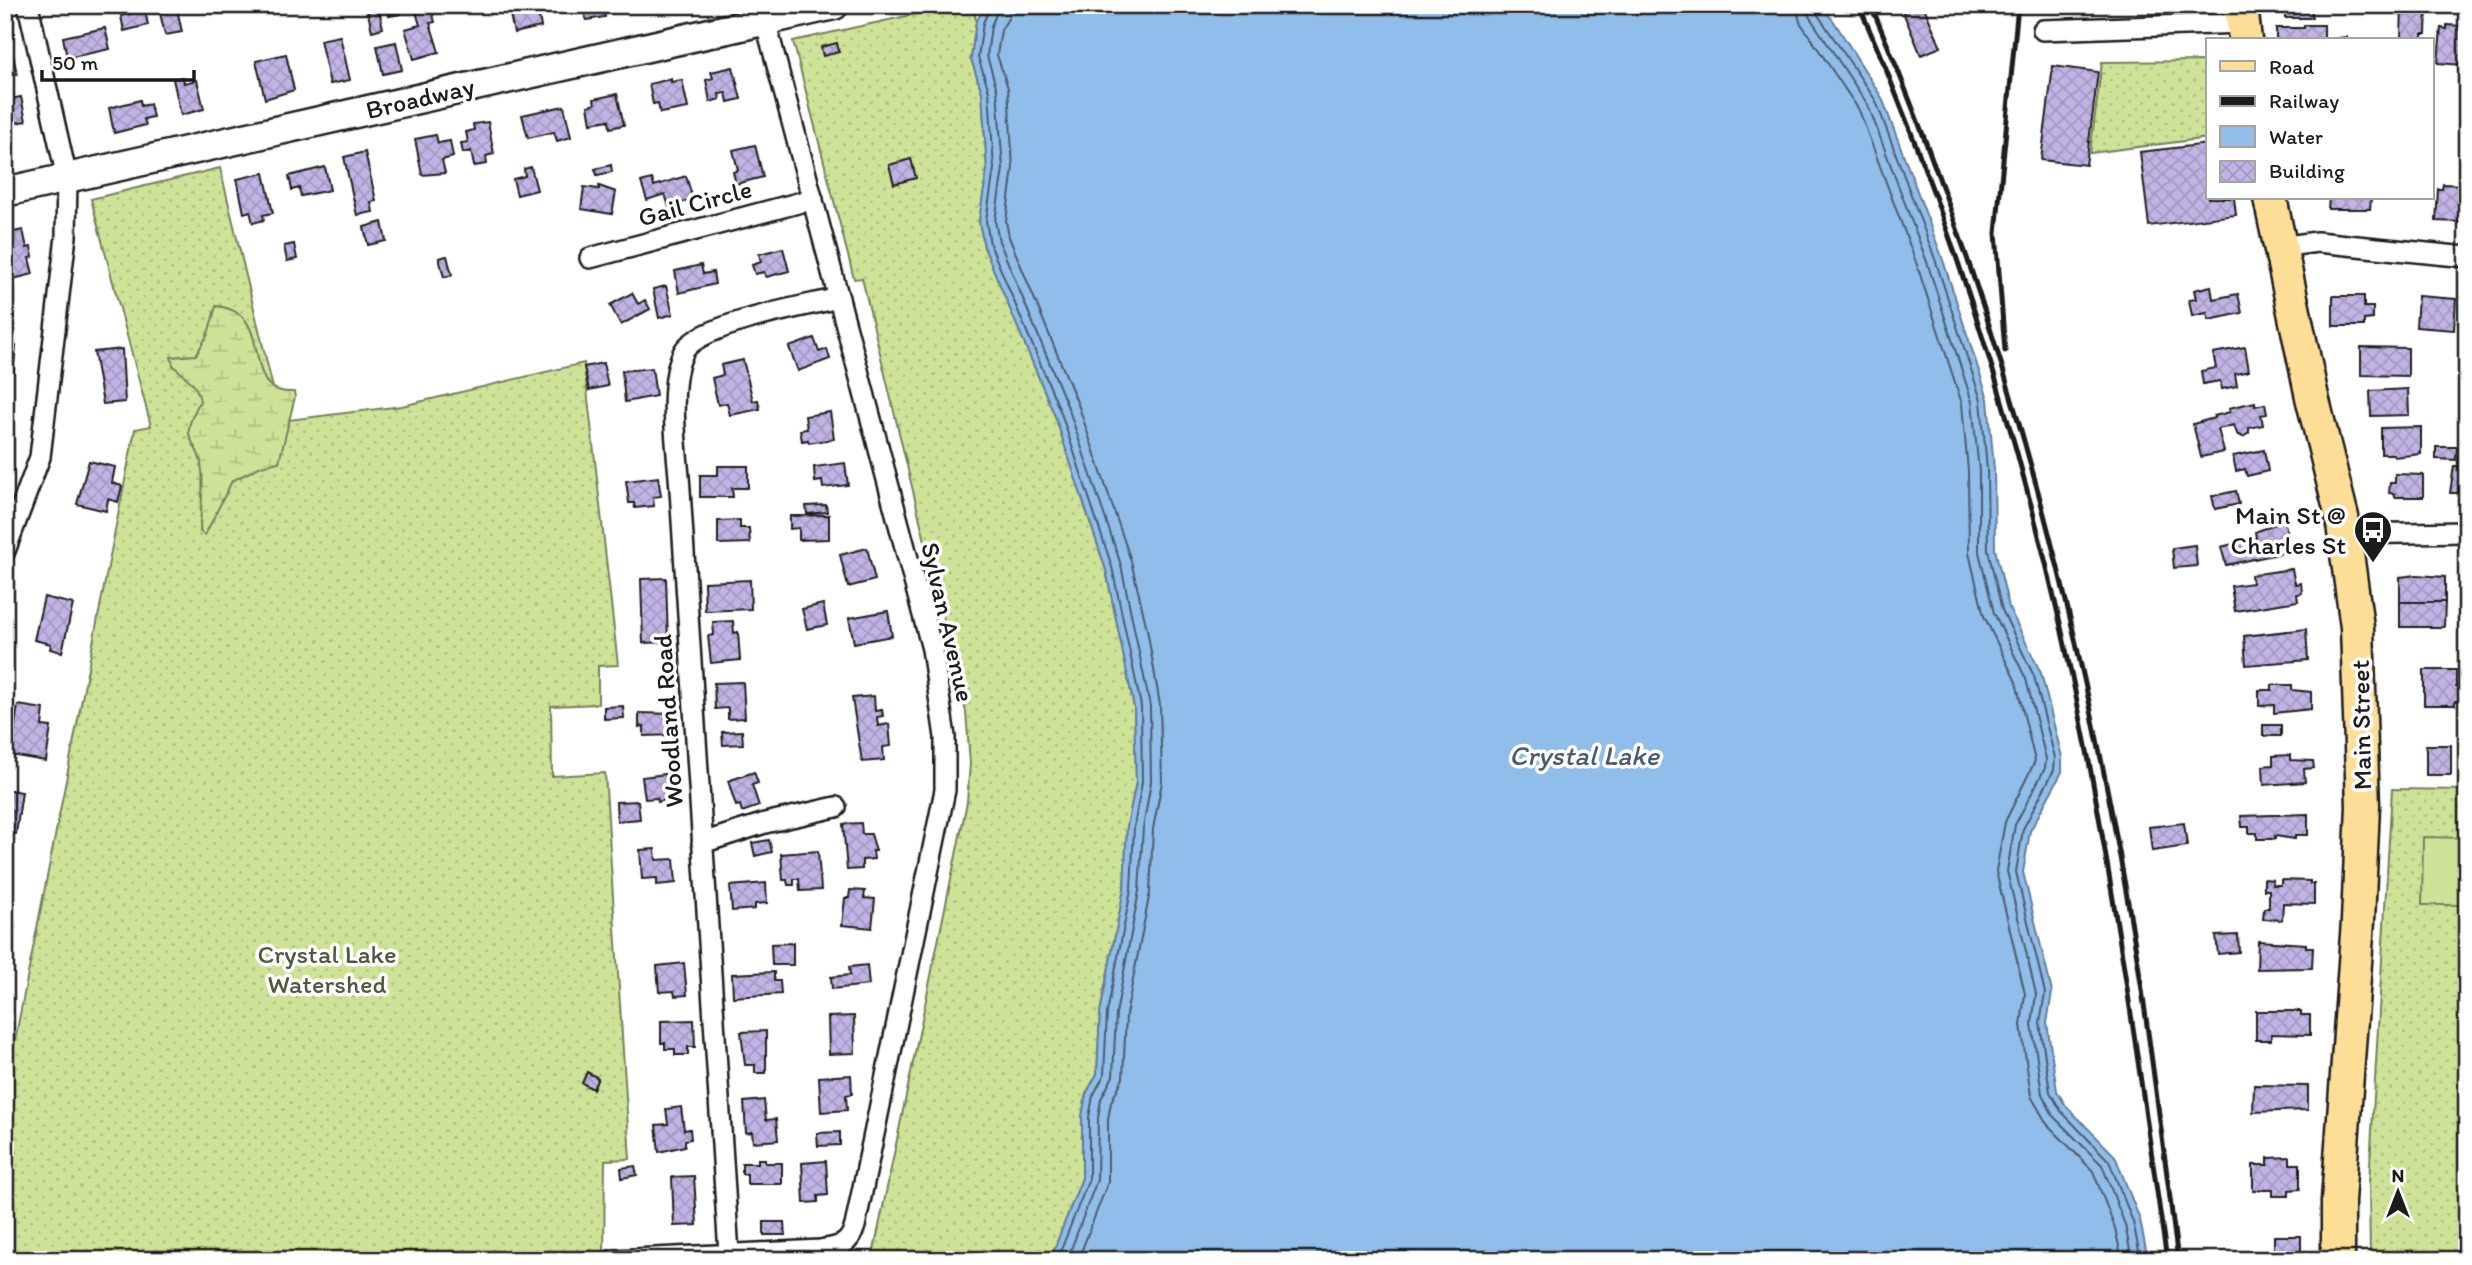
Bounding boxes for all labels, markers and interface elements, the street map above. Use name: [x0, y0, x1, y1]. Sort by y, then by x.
scale bar: [42, 38, 194, 82]
legend: [2206, 38, 2434, 200]
text: 50 m: [52, 50, 99, 75]
text: Road: [2269, 54, 2315, 79]
street label: Broadway: [363, 70, 477, 126]
text: Railway: [2269, 88, 2339, 113]
text: Water: [2269, 124, 2323, 149]
text: Building: [2269, 158, 2345, 183]
street label: Gail Circle: [635, 172, 755, 234]
place label: Main St @ Charles St: [2230, 499, 2346, 561]
bus stop icon: Main St @ Charles St: [2352, 509, 2394, 564]
street label: Sylvan Avenue: [914, 539, 982, 705]
street label: Woodland Road: [646, 633, 690, 809]
street label: Main Street: [2344, 659, 2378, 791]
water label: Crystal Lake: [1509, 738, 1660, 772]
park label: Crystal Lake Watershed: [257, 938, 397, 1000]
north arrow: [2364, 1156, 2434, 1226]
text: N: [2392, 1164, 2404, 1187]

